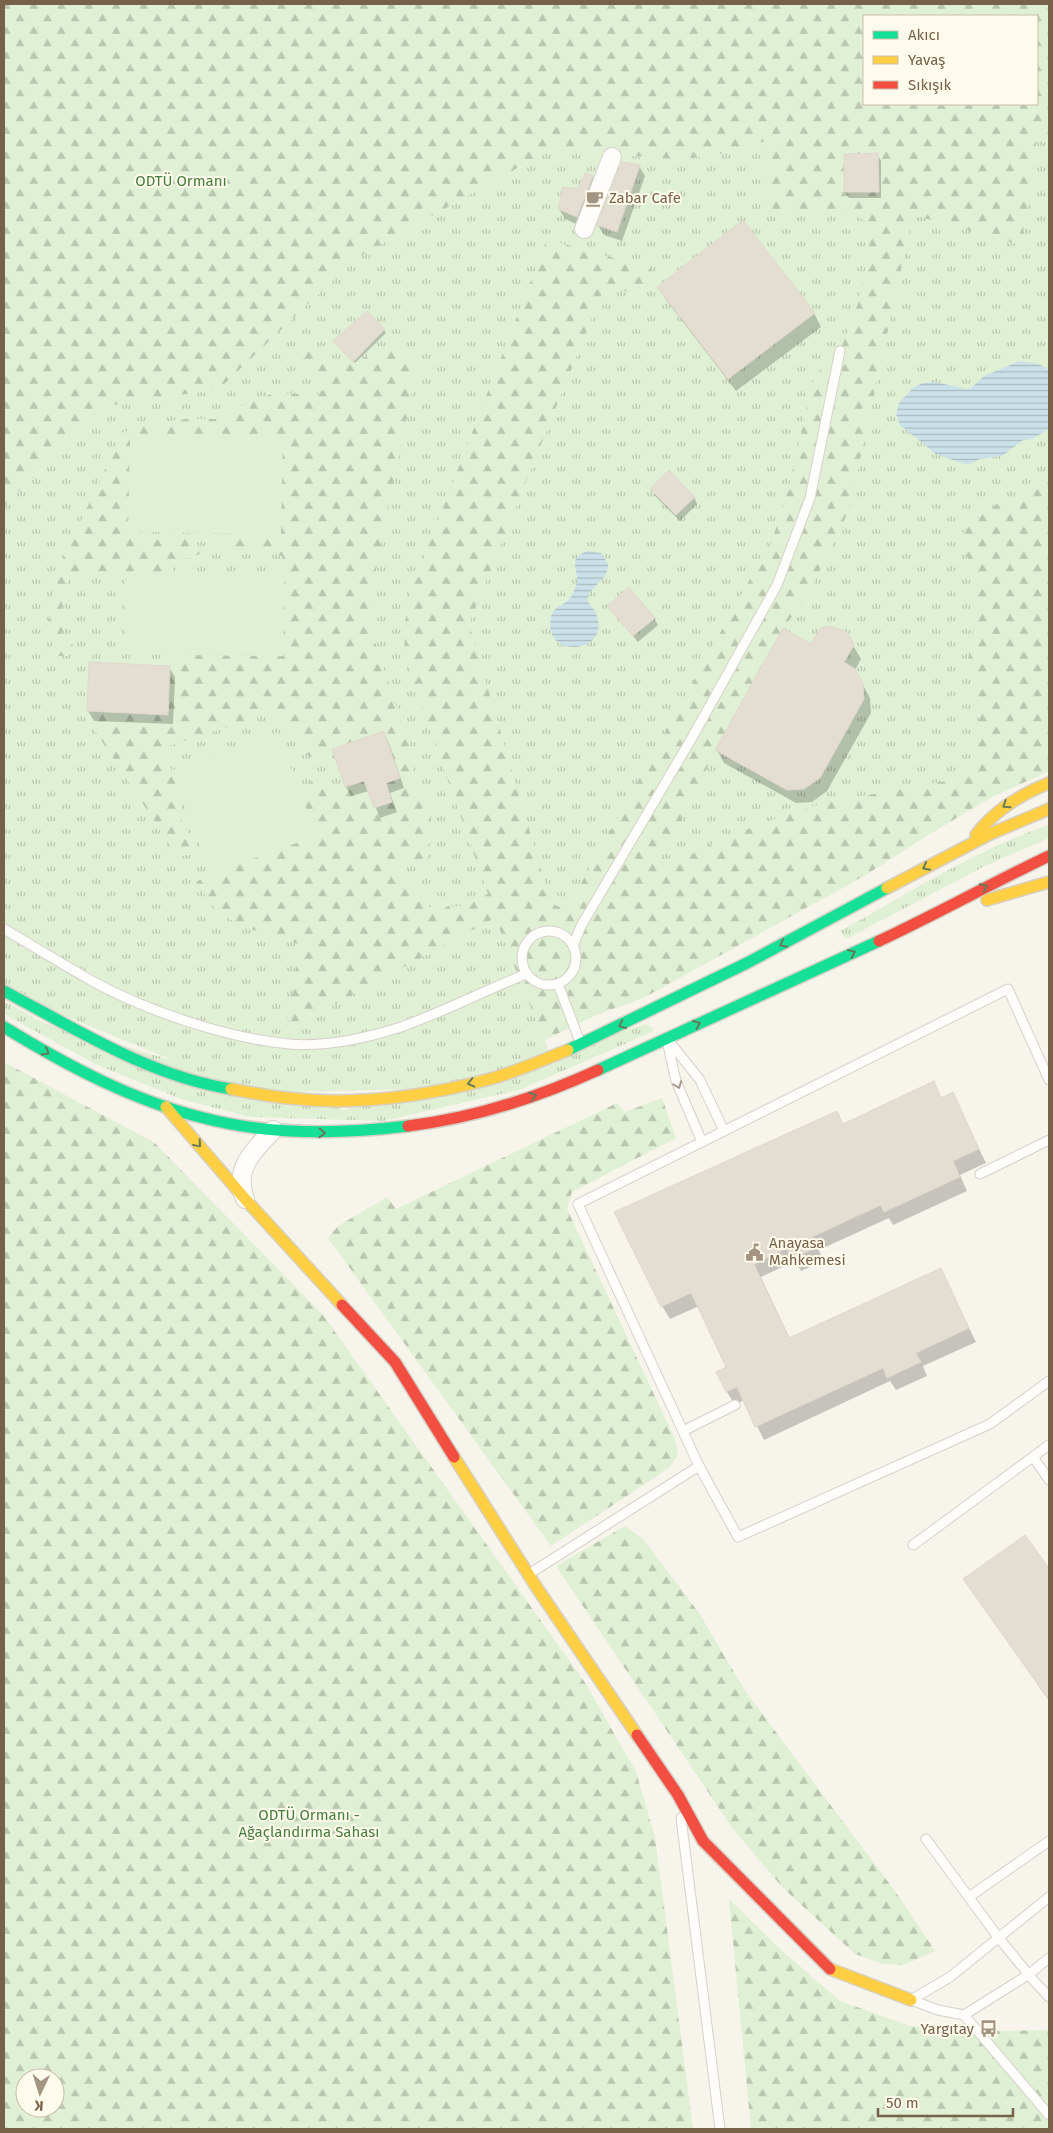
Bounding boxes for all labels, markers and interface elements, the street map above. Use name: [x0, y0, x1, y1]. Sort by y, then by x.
legend: [863, 15, 1038, 105]
text: Akıcı: [908, 26, 940, 44]
text: Yavaş: [908, 51, 945, 69]
text: Sıkışık: [908, 76, 952, 94]
park label: ODTÜ Ormanı: [135, 172, 227, 190]
cafe icon: Zabar Cafe: [585, 188, 605, 208]
place label: Zabar Cafe: [609, 189, 681, 207]
one-way arrow: [1002, 799, 1012, 808]
one-way arrow: [923, 861, 932, 871]
one-way arrow: [978, 883, 987, 893]
one-way arrow: [779, 938, 788, 948]
one-way arrow: [847, 949, 856, 959]
one-way arrow: [618, 1018, 627, 1029]
one-way arrow: [692, 1019, 701, 1030]
one-way arrow: [40, 1045, 49, 1055]
one-way arrow: [468, 1078, 476, 1088]
one-way arrow: [672, 1080, 682, 1089]
one-way arrow: [528, 1092, 537, 1102]
one-way arrow: [318, 1128, 326, 1138]
one-way arrow: [192, 1138, 200, 1147]
place label: Anayasa Mahkemesi: [769, 1234, 846, 1269]
public building icon: Anayasa Mahkemesi: [745, 1242, 765, 1262]
park label: ODTÜ Ormanı - Ağaçlandırma Sahası: [238, 1806, 380, 1841]
bus stop icon: Yargıtay: [978, 2019, 998, 2039]
place label: Yargıtay: [921, 2020, 975, 2038]
north arrow: [15, 2068, 65, 2118]
scale bar: [878, 2086, 1013, 2118]
text: 50 m: [886, 2094, 919, 2112]
text: K: [33, 2097, 44, 2114]

